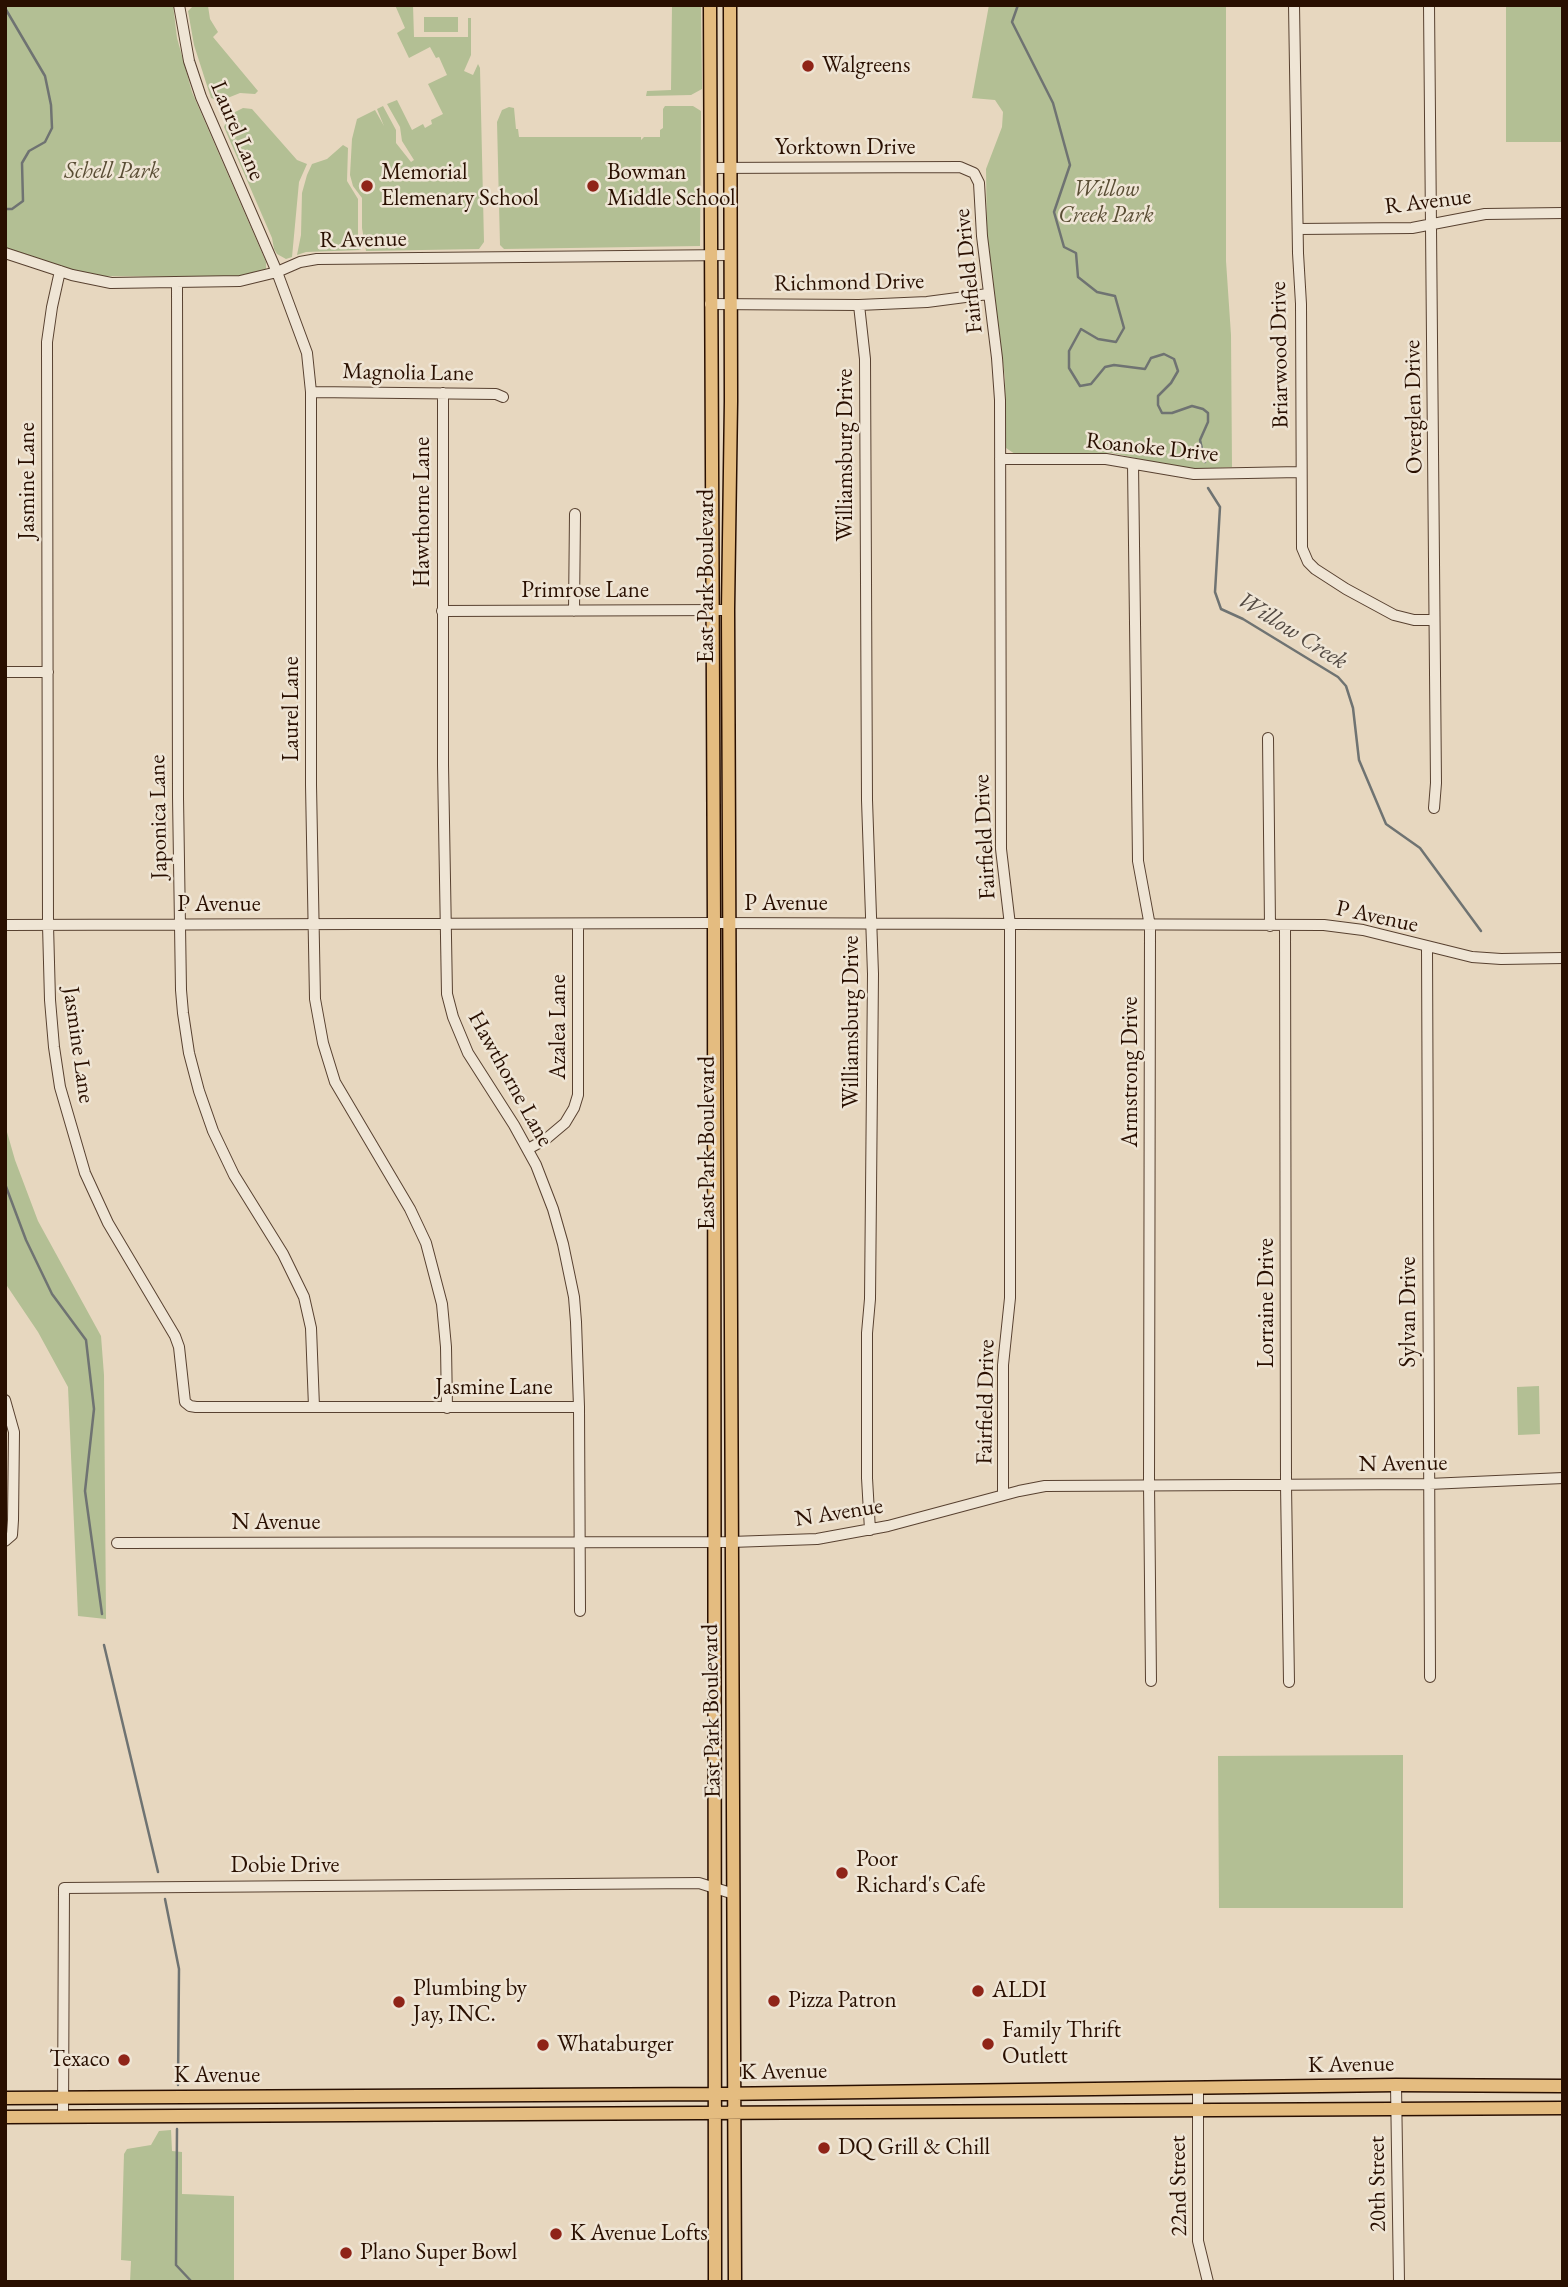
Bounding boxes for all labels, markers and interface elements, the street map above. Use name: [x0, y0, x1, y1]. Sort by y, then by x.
place label: Walgreens: [822, 52, 910, 80]
marker: Walgreens: [800, 58, 816, 74]
street label: Laurel Lane: [204, 77, 270, 185]
street label: Yorktown Drive: [775, 134, 915, 162]
park label: Schell Park: [64, 158, 160, 186]
place label: Memorial Elemenary School: [381, 159, 539, 213]
place label: Bowman Middle School: [607, 159, 736, 213]
park label: Willow Creek Park: [1058, 176, 1154, 230]
marker: Memorial Elemenary School: [359, 178, 375, 194]
marker: Bowman Middle School: [585, 178, 601, 194]
street label: R Avenue: [1383, 183, 1473, 221]
street label: Fairfield Drive: [949, 207, 989, 335]
street label: R Avenue: [319, 225, 407, 255]
street label: Richmond Drive: [774, 268, 924, 298]
street label: Briarwood Drive: [1265, 281, 1295, 429]
street label: Overglen Drive: [1399, 340, 1429, 474]
street label: Magnolia Lane: [342, 358, 474, 388]
street label: Williamsburg Drive: [832, 369, 860, 541]
street label: Jasmine Lane: [14, 422, 42, 540]
street label: Roanoke Drive: [1084, 427, 1220, 469]
street label: Hawthorne Lane: [409, 437, 437, 587]
street label: East Park Boulevard: [693, 489, 721, 663]
street label: Primrose Lane: [521, 577, 649, 605]
water label: Willow Creek: [1232, 586, 1352, 676]
street label: Laurel Lane: [278, 656, 306, 762]
street label: Japonica Lane: [144, 754, 174, 880]
street label: Fairfield Drive: [968, 774, 1002, 900]
street label: P Avenue: [744, 890, 828, 918]
street label: P Avenue: [177, 891, 261, 919]
street label: P Avenue: [1333, 895, 1421, 939]
street label: Williamsburg Drive: [838, 936, 866, 1108]
street label: Azalea Lane: [545, 974, 573, 1080]
street label: Jasmine Lane: [56, 985, 100, 1105]
street label: Armstrong Drive: [1117, 996, 1145, 1148]
street label: Hawthorne Lane: [461, 1006, 559, 1152]
street label: East Park Boulevard: [694, 1056, 722, 1230]
street label: Lorraine Drive: [1253, 1238, 1281, 1368]
street label: Sylvan Drive: [1395, 1256, 1423, 1368]
street label: Fairfield Drive: [971, 1339, 1001, 1465]
street label: Jasmine Lane: [435, 1374, 553, 1402]
street label: N Avenue: [1358, 1449, 1448, 1479]
street label: N Avenue: [793, 1492, 885, 1534]
street label: N Avenue: [232, 1509, 320, 1537]
street label: East Park Boulevard: [697, 1624, 727, 1798]
place label: Poor Richard's Cafe: [856, 1846, 986, 1900]
street label: Dobie Drive: [231, 1852, 339, 1880]
marker: Poor Richard's Cafe: [834, 1865, 850, 1881]
place label: Plumbing by Jay, INC.: [413, 1975, 527, 2029]
place label: ALDI: [992, 1977, 1047, 2005]
marker: ALDI: [970, 1983, 986, 1999]
place label: Pizza Patron: [788, 1987, 897, 2015]
marker: Pizza Patron: [766, 1993, 782, 2009]
marker: Plumbing by Jay, INC.: [391, 1994, 407, 2010]
place label: Family Thrift Outlett: [1002, 2017, 1121, 2071]
place label: Whataburger: [557, 2031, 674, 2059]
marker: Family Thrift Outlett: [980, 2036, 996, 2052]
marker: Whataburger: [535, 2037, 551, 2053]
place label: Texaco: [49, 2046, 110, 2074]
street label: K Avenue: [1308, 2050, 1394, 2080]
marker: Texaco: [116, 2052, 132, 2068]
street label: K Avenue: [741, 2057, 827, 2087]
street label: K Avenue: [174, 2062, 260, 2090]
place label: DQ Grill & Chill: [838, 2134, 990, 2162]
street label: 22nd Street: [1164, 2135, 1194, 2237]
street label: 20th Street: [1363, 2136, 1393, 2232]
marker: DQ Grill & Chill: [816, 2140, 832, 2156]
place label: K Avenue Lofts: [570, 2220, 708, 2248]
marker: K Avenue Lofts: [548, 2226, 564, 2242]
place label: Plano Super Bowl: [360, 2239, 517, 2267]
marker: Plano Super Bowl: [338, 2245, 354, 2261]

